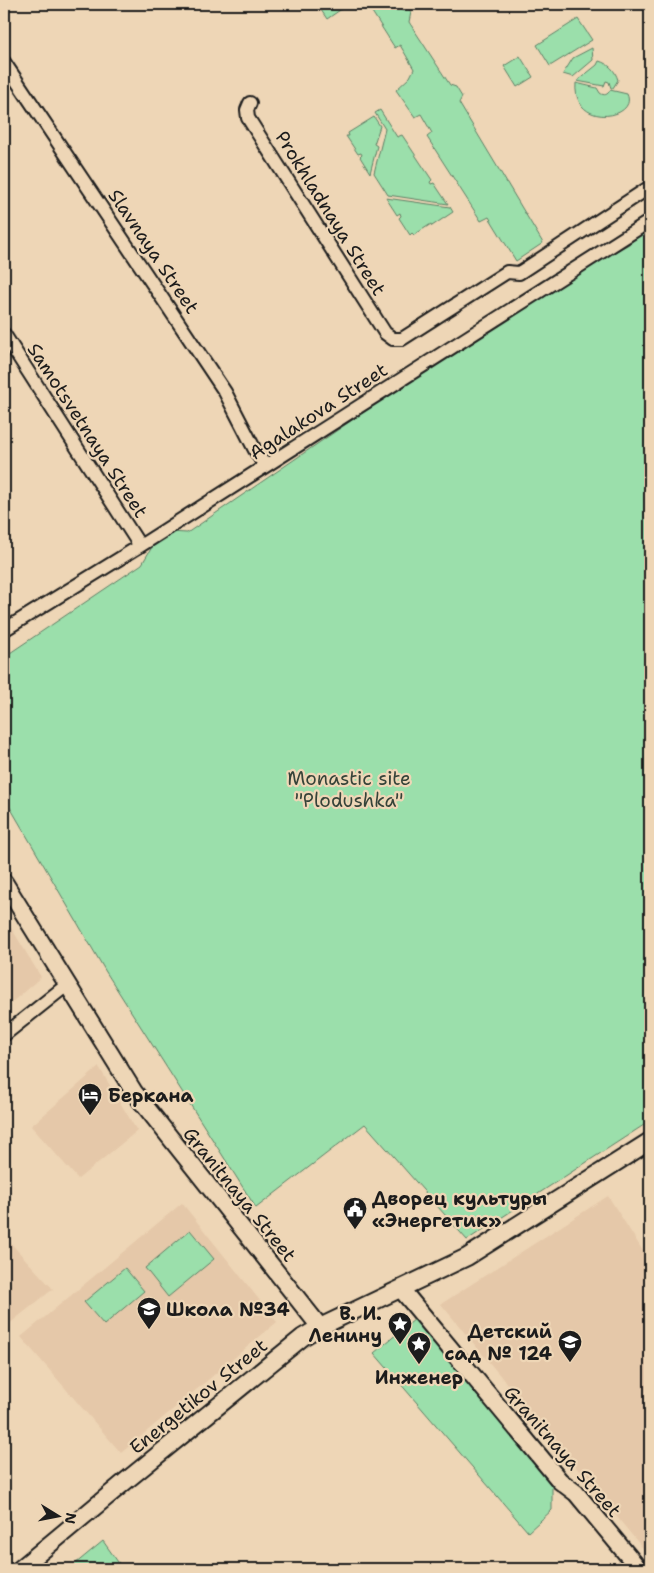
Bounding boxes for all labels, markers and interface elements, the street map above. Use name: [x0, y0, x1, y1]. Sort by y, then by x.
street label: Prokhladnaya Street: [270, 126, 391, 300]
street label: Slavnaya Street: [103, 184, 205, 319]
street label: Samotsvetnaya Street: [22, 338, 153, 522]
street label: Agalakova Street: [244, 357, 392, 465]
park label: Monastic site "Plodushka": [287, 766, 411, 813]
hotel icon: Беркана: [77, 1082, 103, 1116]
place label: Беркана: [108, 1083, 194, 1108]
street label: Granitnaya Street: [178, 1122, 302, 1267]
place label: Дворец культуры «Энергетик»: [372, 1186, 547, 1233]
public building icon: Дворец культуры «Энергетик»: [342, 1196, 368, 1230]
school or university icon: Школа №34: [136, 1296, 162, 1330]
place label: Школа №34: [166, 1297, 290, 1322]
place label: В. И. Ленину: [308, 1301, 382, 1348]
place icon: В. И. Ленину: [387, 1311, 413, 1345]
place label: Детский сад № 124: [445, 1319, 553, 1366]
school or university icon: Детский сад № 124: [557, 1329, 583, 1363]
place icon: Инженер: [406, 1331, 432, 1365]
street label: Energetikov Street: [124, 1333, 272, 1460]
place label: Инженер: [375, 1365, 463, 1390]
street label: Granitnaya Street: [499, 1380, 627, 1522]
north arrow: [32, 1490, 82, 1540]
text: N: [61, 1511, 81, 1525]

